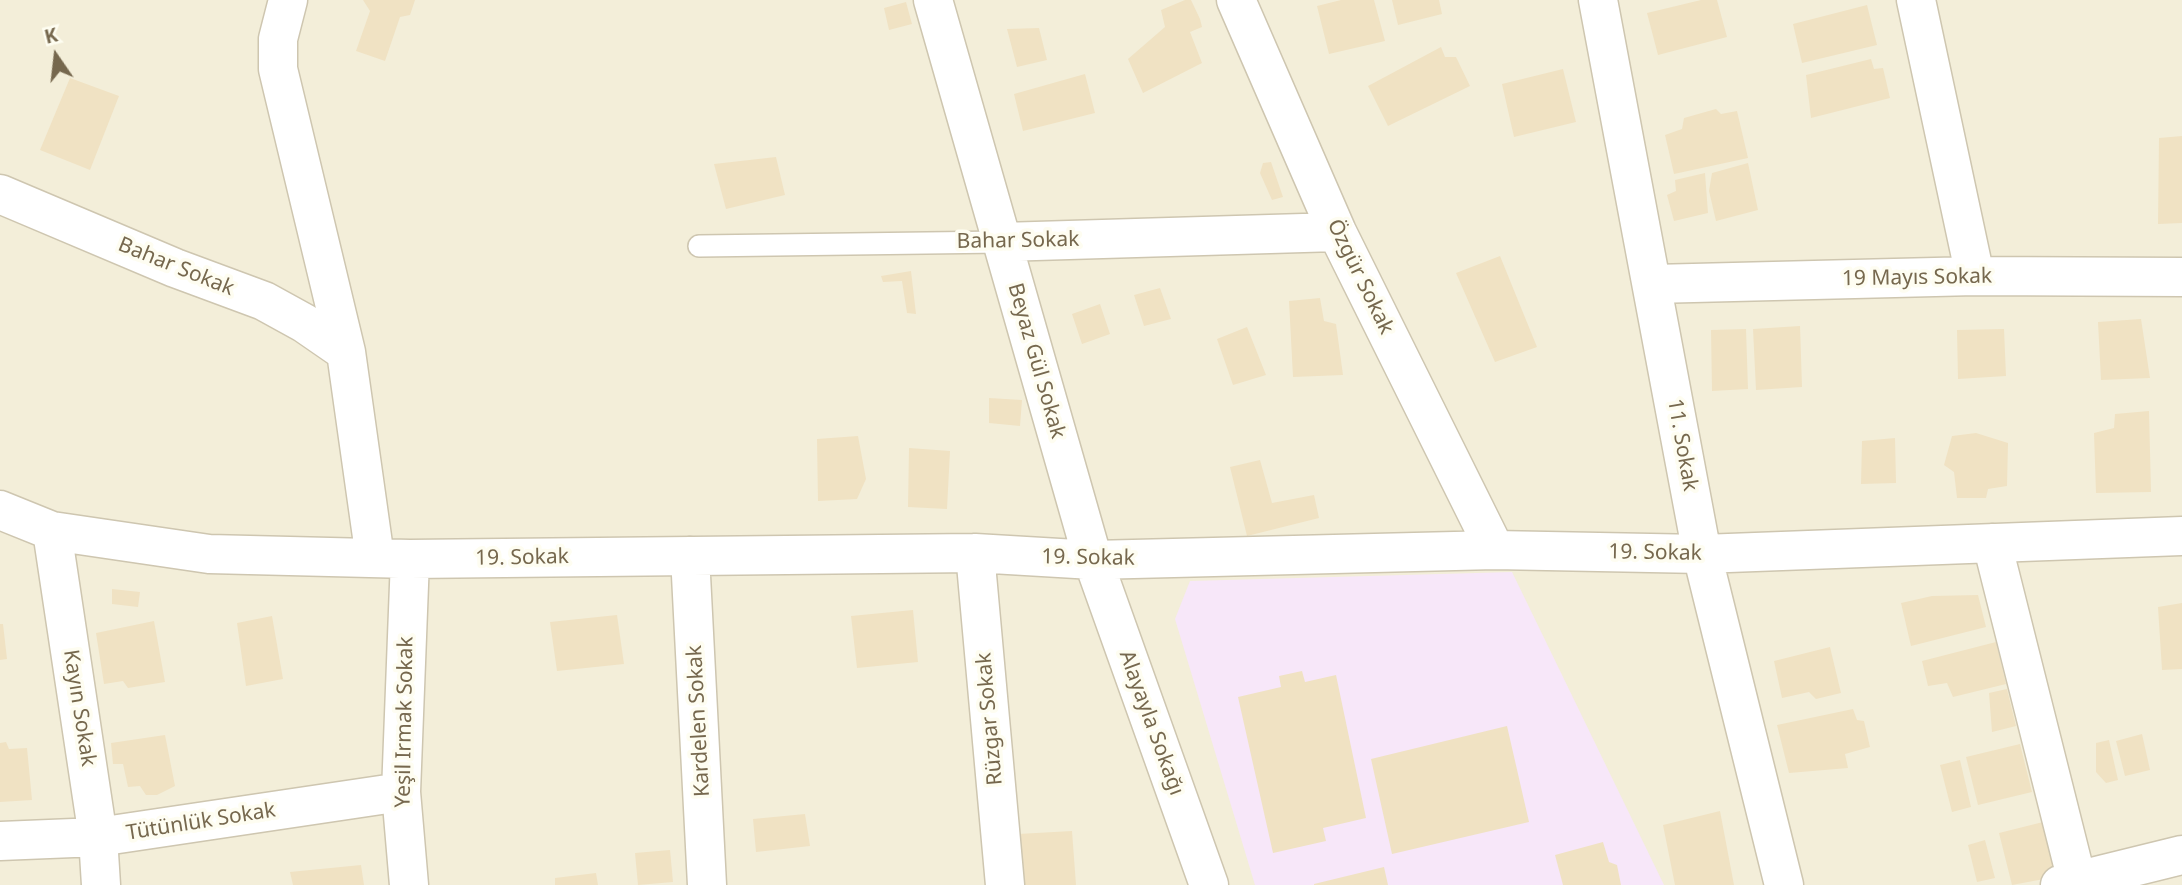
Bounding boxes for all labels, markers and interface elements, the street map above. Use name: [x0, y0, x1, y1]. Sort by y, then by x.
north arrow: [21, 21, 91, 91]
text: K: [42, 21, 60, 50]
street label: Özgür Sokak: [1321, 215, 1399, 339]
street label: Bahar Sokak: [956, 227, 1080, 255]
street label: Bahar Sokak: [114, 232, 238, 302]
street label: 19 Mayıs Sokak: [1842, 264, 1992, 292]
street label: Beyaz Gül Sokak: [1002, 280, 1070, 442]
street label: 11. Sokak: [1661, 397, 1703, 493]
street label: 19. Sokak: [1608, 540, 1702, 566]
street label: 19. Sokak: [475, 545, 569, 571]
street label: 19. Sokak: [1041, 545, 1135, 571]
street label: Yeşil Irmak Sokak: [391, 636, 419, 808]
street label: Kardelen Sokak: [682, 644, 716, 798]
street label: Alayayla Sokağı: [1113, 647, 1189, 799]
street label: Kayın Sokak: [57, 648, 101, 768]
street label: Rüzgar Sokak: [972, 652, 1008, 786]
street label: Tütünlük Sokak: [125, 798, 277, 846]

